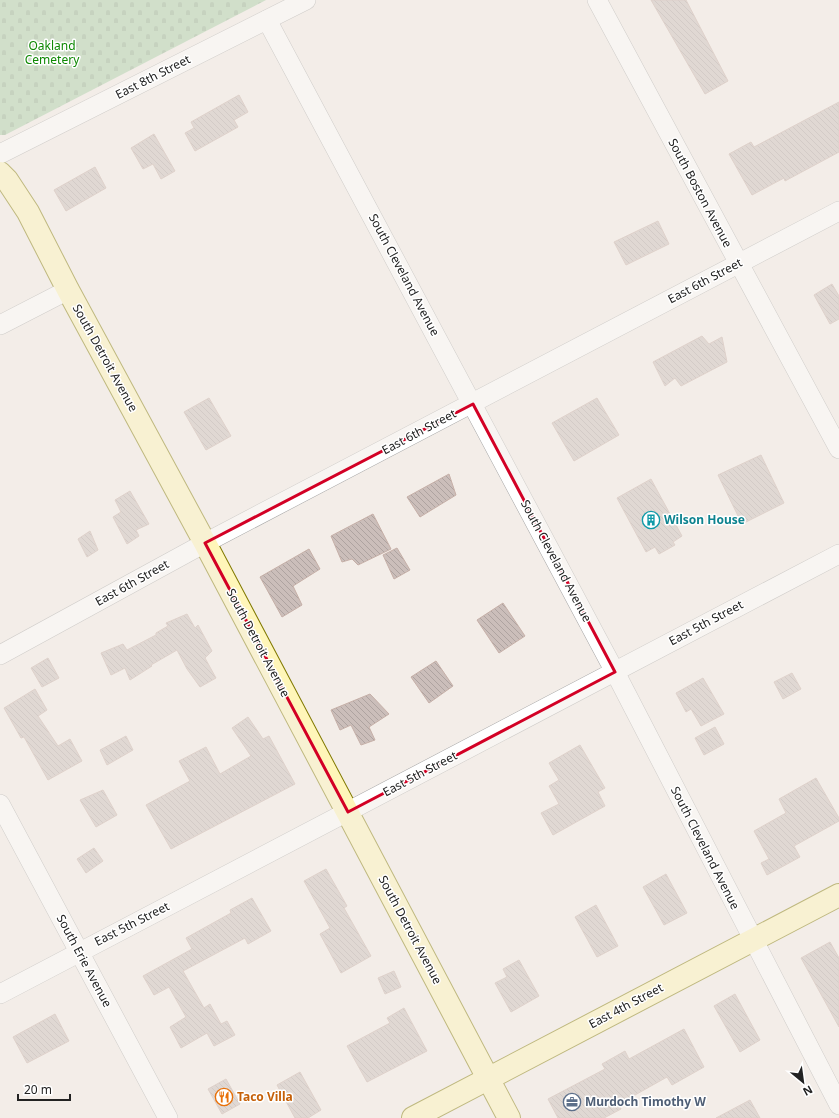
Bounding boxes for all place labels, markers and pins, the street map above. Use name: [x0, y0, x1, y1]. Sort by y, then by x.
building icon: Wilson House: [641, 510, 661, 530]
place label: Wilson House: [664, 511, 745, 528]
restaurant icon: Taco Villa: [214, 1087, 234, 1107]
place label: Taco Villa: [237, 1088, 293, 1105]
office icon: Murdoch Timothy W: [562, 1092, 582, 1112]
place label: Murdoch Timothy W: [585, 1093, 706, 1110]

